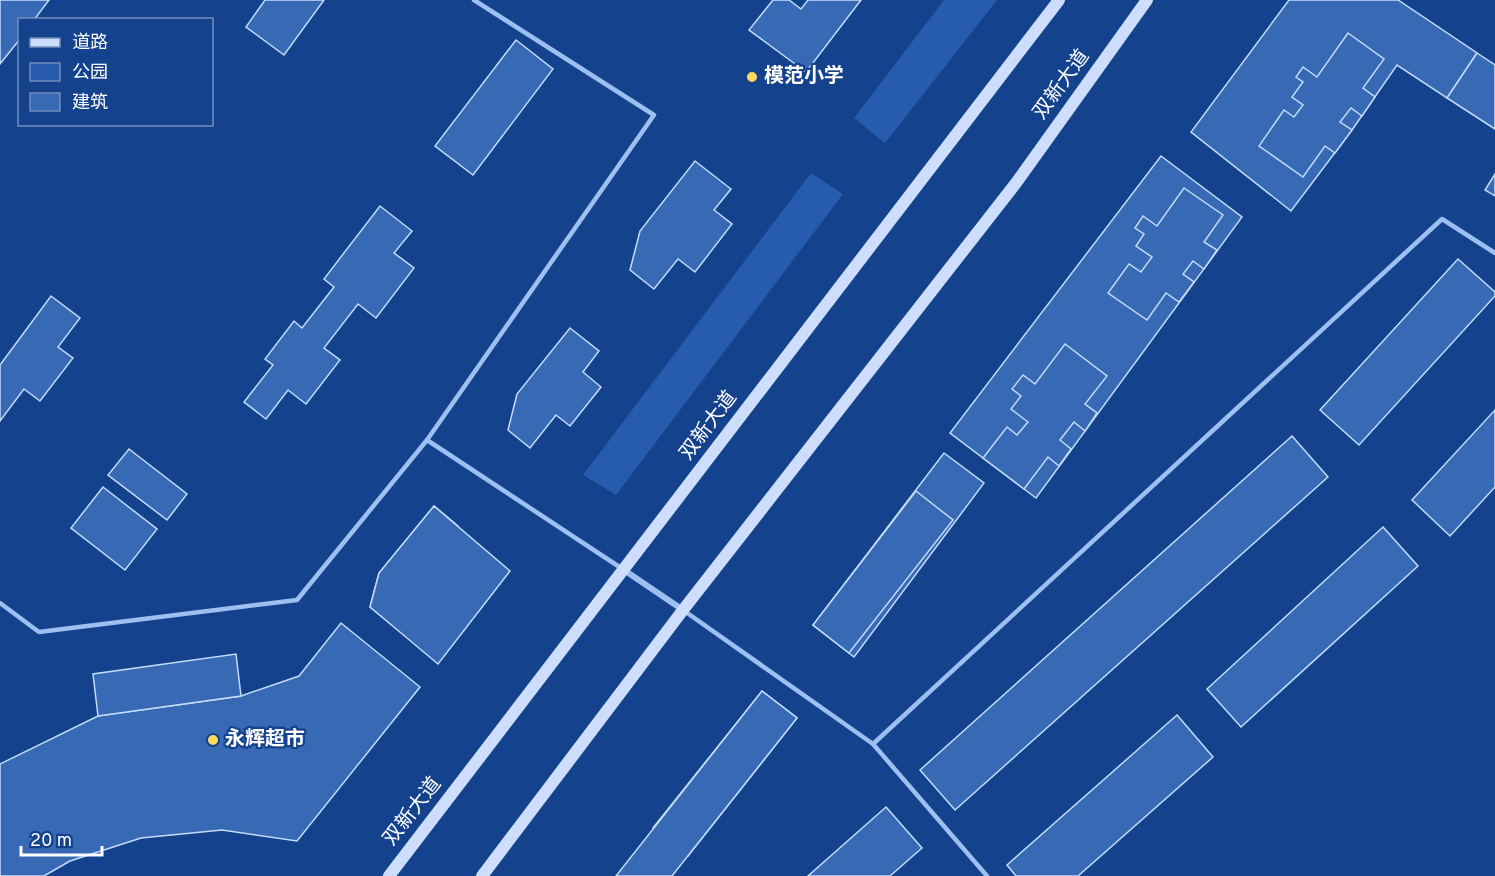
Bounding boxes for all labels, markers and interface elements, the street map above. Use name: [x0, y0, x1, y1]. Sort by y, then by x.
legend: [18, 18, 213, 126]
text: 道路: [72, 32, 108, 55]
street label: 双新大道: [1028, 45, 1096, 125]
text: 公园: [72, 62, 108, 85]
place label: 模范小学: [764, 64, 844, 90]
marker: 模范小学: [745, 70, 759, 84]
text: 建筑: [72, 92, 108, 115]
street label: 双新大道: [675, 386, 743, 466]
place label: 永辉超市: [225, 727, 305, 753]
marker: 永辉超市: [206, 733, 220, 747]
street label: 双新大道: [378, 772, 448, 852]
scale bar: [21, 819, 102, 857]
text: 20 m: [30, 830, 72, 853]

